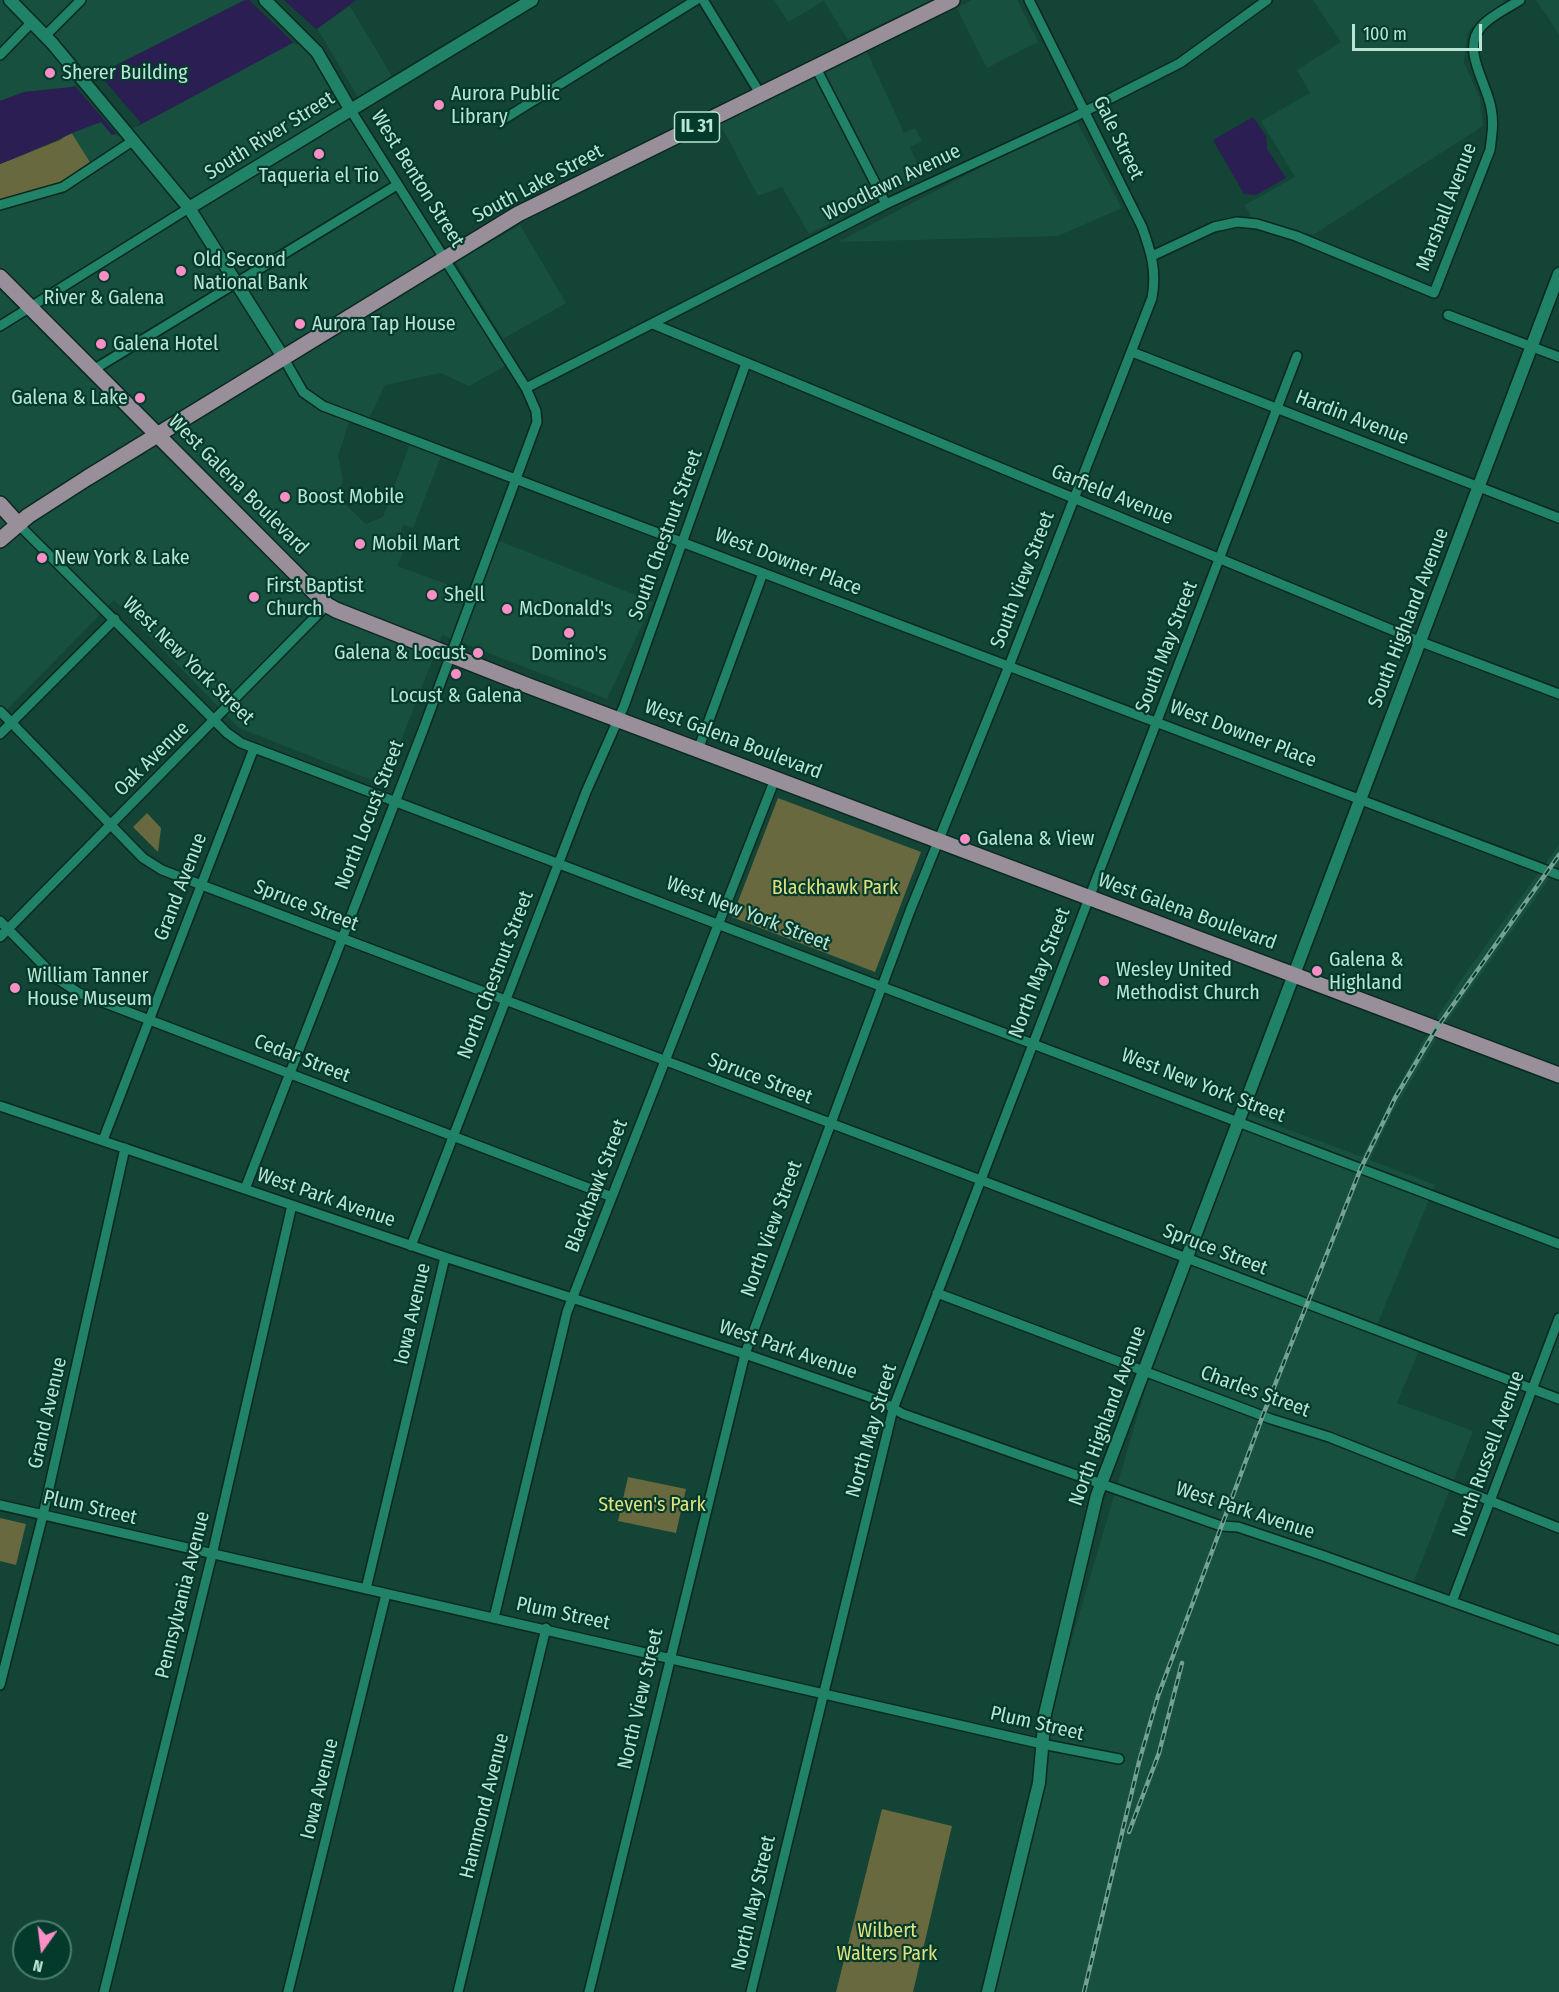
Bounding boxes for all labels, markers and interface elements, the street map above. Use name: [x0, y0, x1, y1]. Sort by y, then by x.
scale bar: [1355, 12, 1486, 50]
text: 100 m: [1363, 23, 1407, 45]
place label: Sherer Building: [62, 61, 188, 85]
marker: Sherer Building: [43, 66, 57, 80]
place label: Aurora Public Library: [451, 82, 560, 129]
street label: South River Street: [201, 87, 339, 185]
street label: Gale Street: [1087, 92, 1149, 184]
marker: Aurora Public Library: [432, 98, 446, 112]
street label: West Benton Street: [365, 106, 469, 252]
road number: IL 31: [674, 112, 720, 142]
street label: Woodlawn Avenue: [819, 139, 965, 227]
street label: South Lake Street: [469, 140, 607, 228]
street label: Marshall Avenue: [1412, 140, 1482, 274]
marker: Taqueria el Tio: [312, 147, 326, 161]
place label: Taqueria el Tio: [259, 164, 379, 188]
place label: Old Second National Bank: [193, 248, 308, 295]
marker: Old Second National Bank: [174, 264, 188, 278]
marker: River & Galena: [97, 269, 111, 283]
place label: River & Galena: [44, 286, 164, 310]
place label: Aurora Tap House: [312, 312, 456, 336]
marker: Aurora Tap House: [293, 317, 307, 331]
place label: Galena Hotel: [113, 332, 218, 356]
marker: Galena Hotel: [94, 337, 108, 351]
street label: Hardin Avenue: [1292, 385, 1412, 451]
place label: Galena & Lake: [11, 386, 128, 410]
marker: Galena & Lake: [133, 391, 147, 405]
street label: West Galena Boulevard: [163, 410, 313, 560]
street label: South Chestnut Street: [624, 447, 708, 623]
street label: Garfield Avenue: [1048, 460, 1176, 530]
place label: Boost Mobile: [297, 485, 404, 509]
marker: Boost Mobile: [278, 490, 292, 504]
street label: South View Street: [986, 508, 1060, 652]
street label: West Downer Place: [711, 523, 865, 601]
street label: South Highland Avenue: [1364, 525, 1454, 711]
place label: Mobil Mart: [372, 532, 460, 556]
marker: Mobil Mart: [353, 537, 367, 551]
place label: New York & Lake: [54, 546, 190, 570]
marker: New York & Lake: [35, 551, 49, 565]
place label: First Baptist Church: [266, 574, 364, 621]
street label: South May Street: [1131, 578, 1203, 716]
place label: Shell: [444, 583, 485, 607]
marker: Shell: [425, 588, 439, 602]
marker: First Baptist Church: [247, 590, 261, 604]
street label: West New York Street: [117, 592, 259, 730]
place label: McDonald's: [519, 597, 612, 621]
marker: McDonald's: [500, 602, 514, 616]
marker: Domino's: [562, 626, 576, 640]
place label: Galena & Locust: [334, 641, 466, 665]
place label: Domino's: [531, 642, 607, 666]
marker: Galena & Locust: [471, 646, 485, 660]
marker: Locust & Galena: [449, 667, 463, 681]
place label: Locust & Galena: [390, 684, 522, 708]
street label: West Galena Boulevard: [641, 695, 825, 785]
street label: West Downer Place: [1166, 695, 1320, 773]
street label: Oak Avenue: [109, 716, 195, 802]
street label: North Locust Street: [330, 737, 410, 893]
place label: Galena & View: [977, 827, 1094, 851]
street label: Grand Avenue: [149, 830, 213, 944]
marker: Galena & View: [958, 832, 972, 846]
street label: West Galena Boulevard: [1095, 869, 1279, 955]
street label: West New York Street: [663, 872, 833, 956]
street label: Spruce Street: [250, 875, 362, 937]
park label: Blackhawk Park: [772, 876, 898, 900]
street label: North Chestnut Street: [453, 887, 539, 1063]
street label: North May Street: [1004, 904, 1076, 1042]
place label: Galena & Highland: [1329, 948, 1403, 995]
place label: Wesley United Methodist Church: [1116, 958, 1260, 1005]
place label: William Tanner House Museum: [27, 964, 152, 1011]
marker: Galena & Highland: [1310, 964, 1324, 978]
marker: Wesley United Methodist Church: [1097, 974, 1111, 988]
marker: William Tanner House Museum: [8, 981, 22, 995]
street label: Cedar Street: [251, 1030, 353, 1088]
street label: West New York Street: [1118, 1044, 1288, 1128]
street label: Spruce Street: [704, 1048, 816, 1110]
street label: Blackhawk Street: [561, 1116, 633, 1256]
street label: North View Street: [736, 1157, 808, 1301]
street label: West Park Avenue: [254, 1163, 398, 1233]
street label: Spruce Street: [1159, 1219, 1271, 1281]
street label: Iowa Avenue: [390, 1261, 436, 1367]
street label: West Park Avenue: [716, 1315, 860, 1385]
street label: North Highland Avenue: [1064, 1323, 1152, 1509]
street label: Grand Avenue: [24, 1355, 72, 1471]
street label: North May Street: [841, 1361, 903, 1501]
street label: Charles Street: [1197, 1361, 1313, 1423]
street label: North Russell Avenue: [1448, 1368, 1530, 1540]
street label: West Park Avenue: [1172, 1477, 1318, 1545]
street label: Plum Street: [41, 1486, 139, 1530]
park label: Steven's Park: [598, 1493, 706, 1517]
street label: Pennsylvania Avenue: [151, 1509, 215, 1681]
street label: Plum Street: [514, 1592, 612, 1636]
street label: North View Street: [613, 1626, 669, 1772]
street label: Plum Street: [988, 1702, 1086, 1746]
street label: Hammond Avenue: [455, 1731, 515, 1881]
street label: Iowa Avenue: [296, 1736, 344, 1842]
street label: North May Street: [727, 1833, 781, 1973]
park label: Wilbert Walters Park: [837, 1919, 937, 1966]
north arrow: [12, 1920, 72, 1980]
text: N: [31, 1956, 45, 1976]

